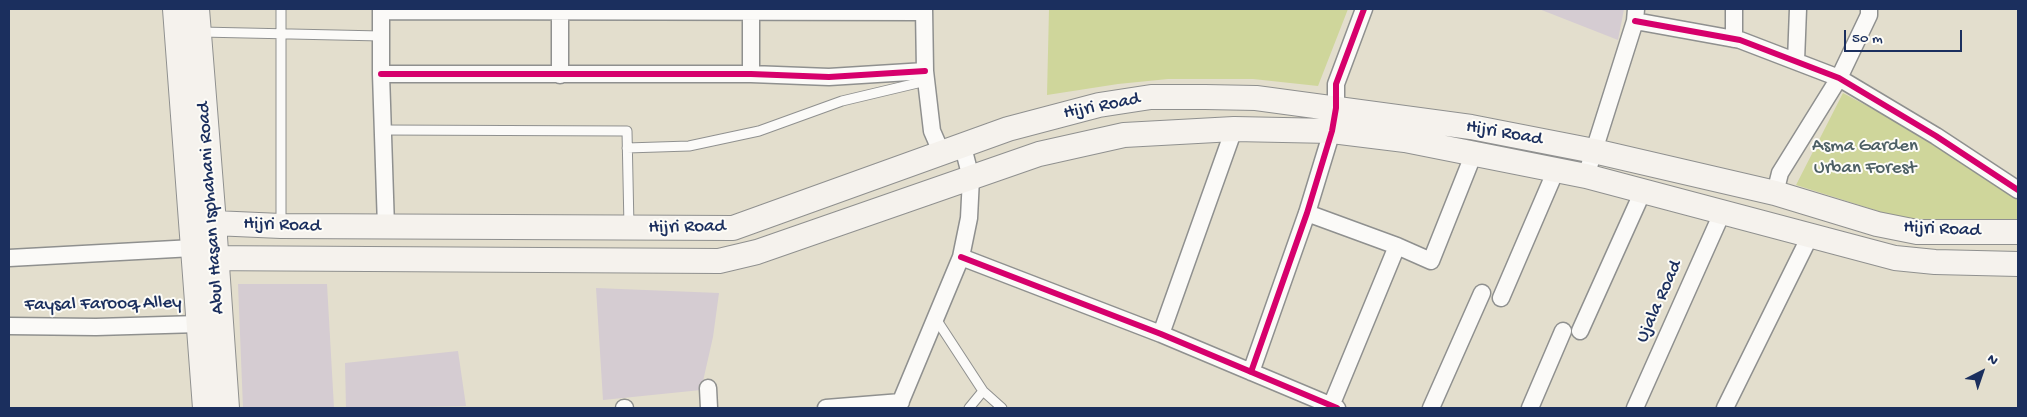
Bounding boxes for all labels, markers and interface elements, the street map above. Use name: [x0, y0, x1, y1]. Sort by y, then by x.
scale bar: [1847, 20, 1964, 52]
text: 50 m: [1852, 30, 1883, 48]
street label: Hijri Road: [1062, 88, 1142, 126]
street label: Abul Hasan Isphahani Road: [193, 101, 231, 315]
street label: Hijri Road: [1464, 116, 1544, 152]
park label: Asma Garden Urban Forest: [1812, 136, 1918, 180]
street label: Hijri Road: [243, 213, 321, 239]
street label: Hijri Road: [648, 216, 726, 240]
street label: Hijri Road: [1903, 217, 1981, 243]
street label: Ujala Road: [1632, 257, 1688, 347]
street label: Faysal Farooq Alley: [24, 292, 182, 318]
north arrow: [1957, 347, 2007, 397]
text: N: [1983, 351, 2001, 370]

